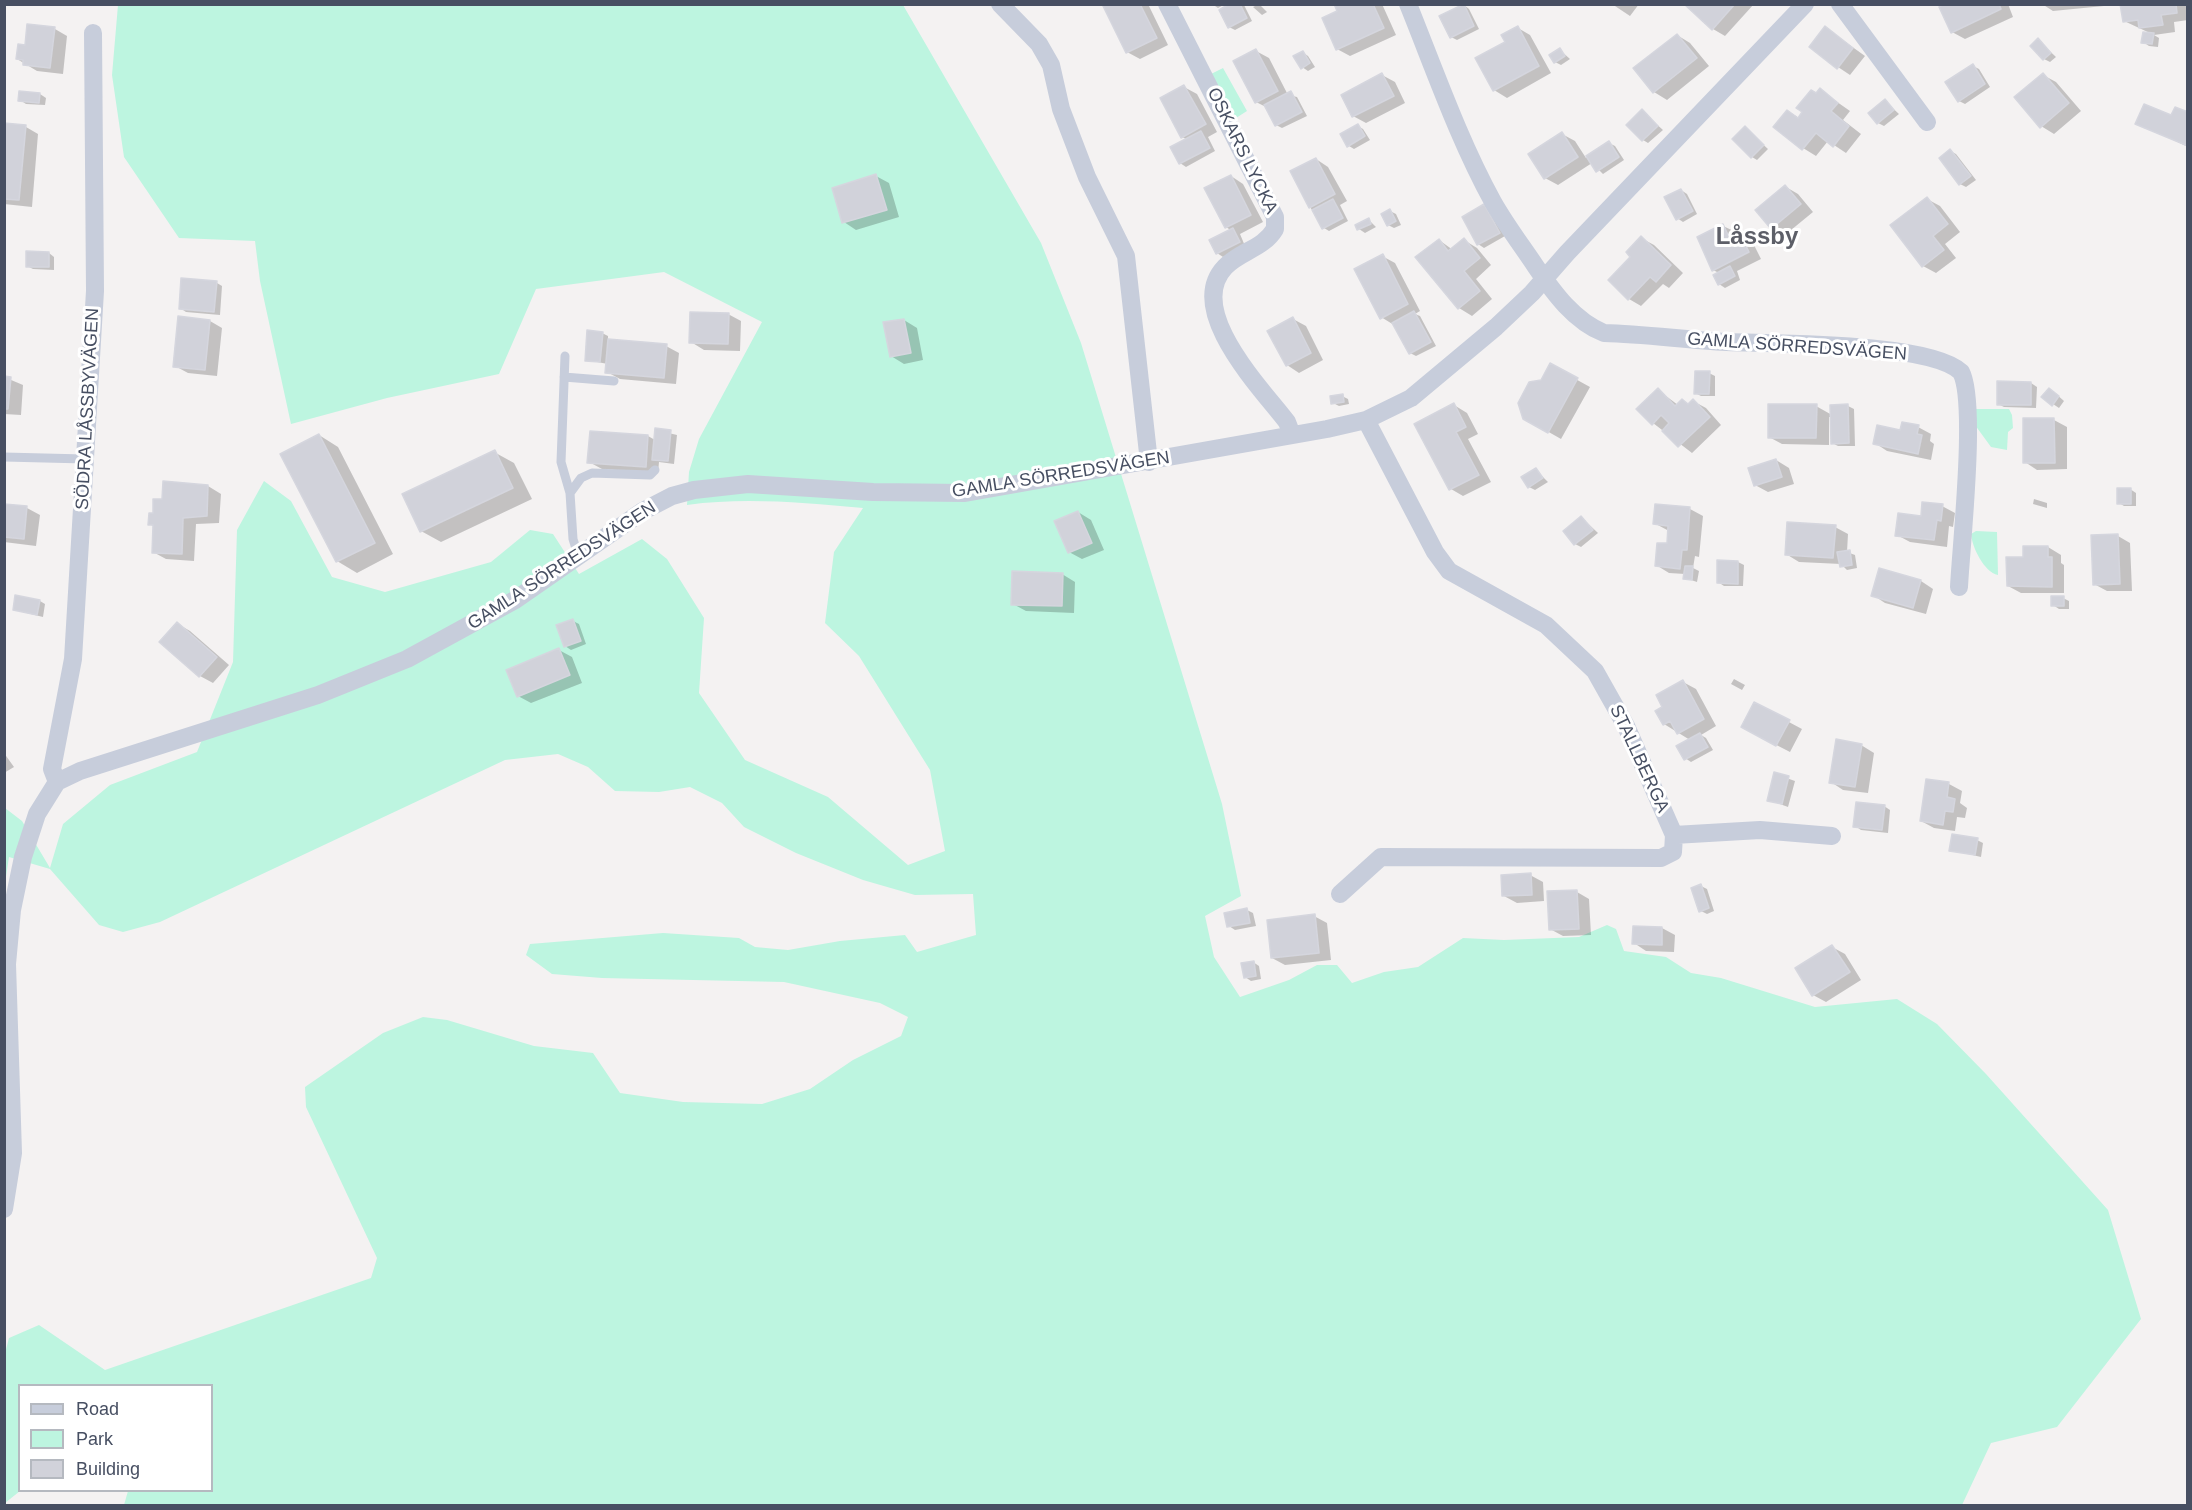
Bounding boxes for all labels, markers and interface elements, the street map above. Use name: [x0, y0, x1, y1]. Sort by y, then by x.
street label: OSKARS LYCKA: [1202, 84, 1282, 218]
district label: Låssby: [1716, 223, 1798, 251]
street label: SÖDRA LÅSSBYVÄGEN: [72, 308, 104, 510]
street label: GAMLA SÖRREDSVÄGEN: [1686, 329, 1908, 365]
street label: GAMLA SÖRREDSVÄGEN: [951, 447, 1171, 503]
street label: GAMLA SÖRREDSVÄGEN: [464, 497, 660, 635]
street label: STALLBERGA: [1605, 702, 1673, 816]
legend: [18, 1384, 213, 1492]
text: Road: [76, 1399, 119, 1419]
text: Park: [76, 1429, 113, 1449]
text: Building: [76, 1459, 140, 1479]

